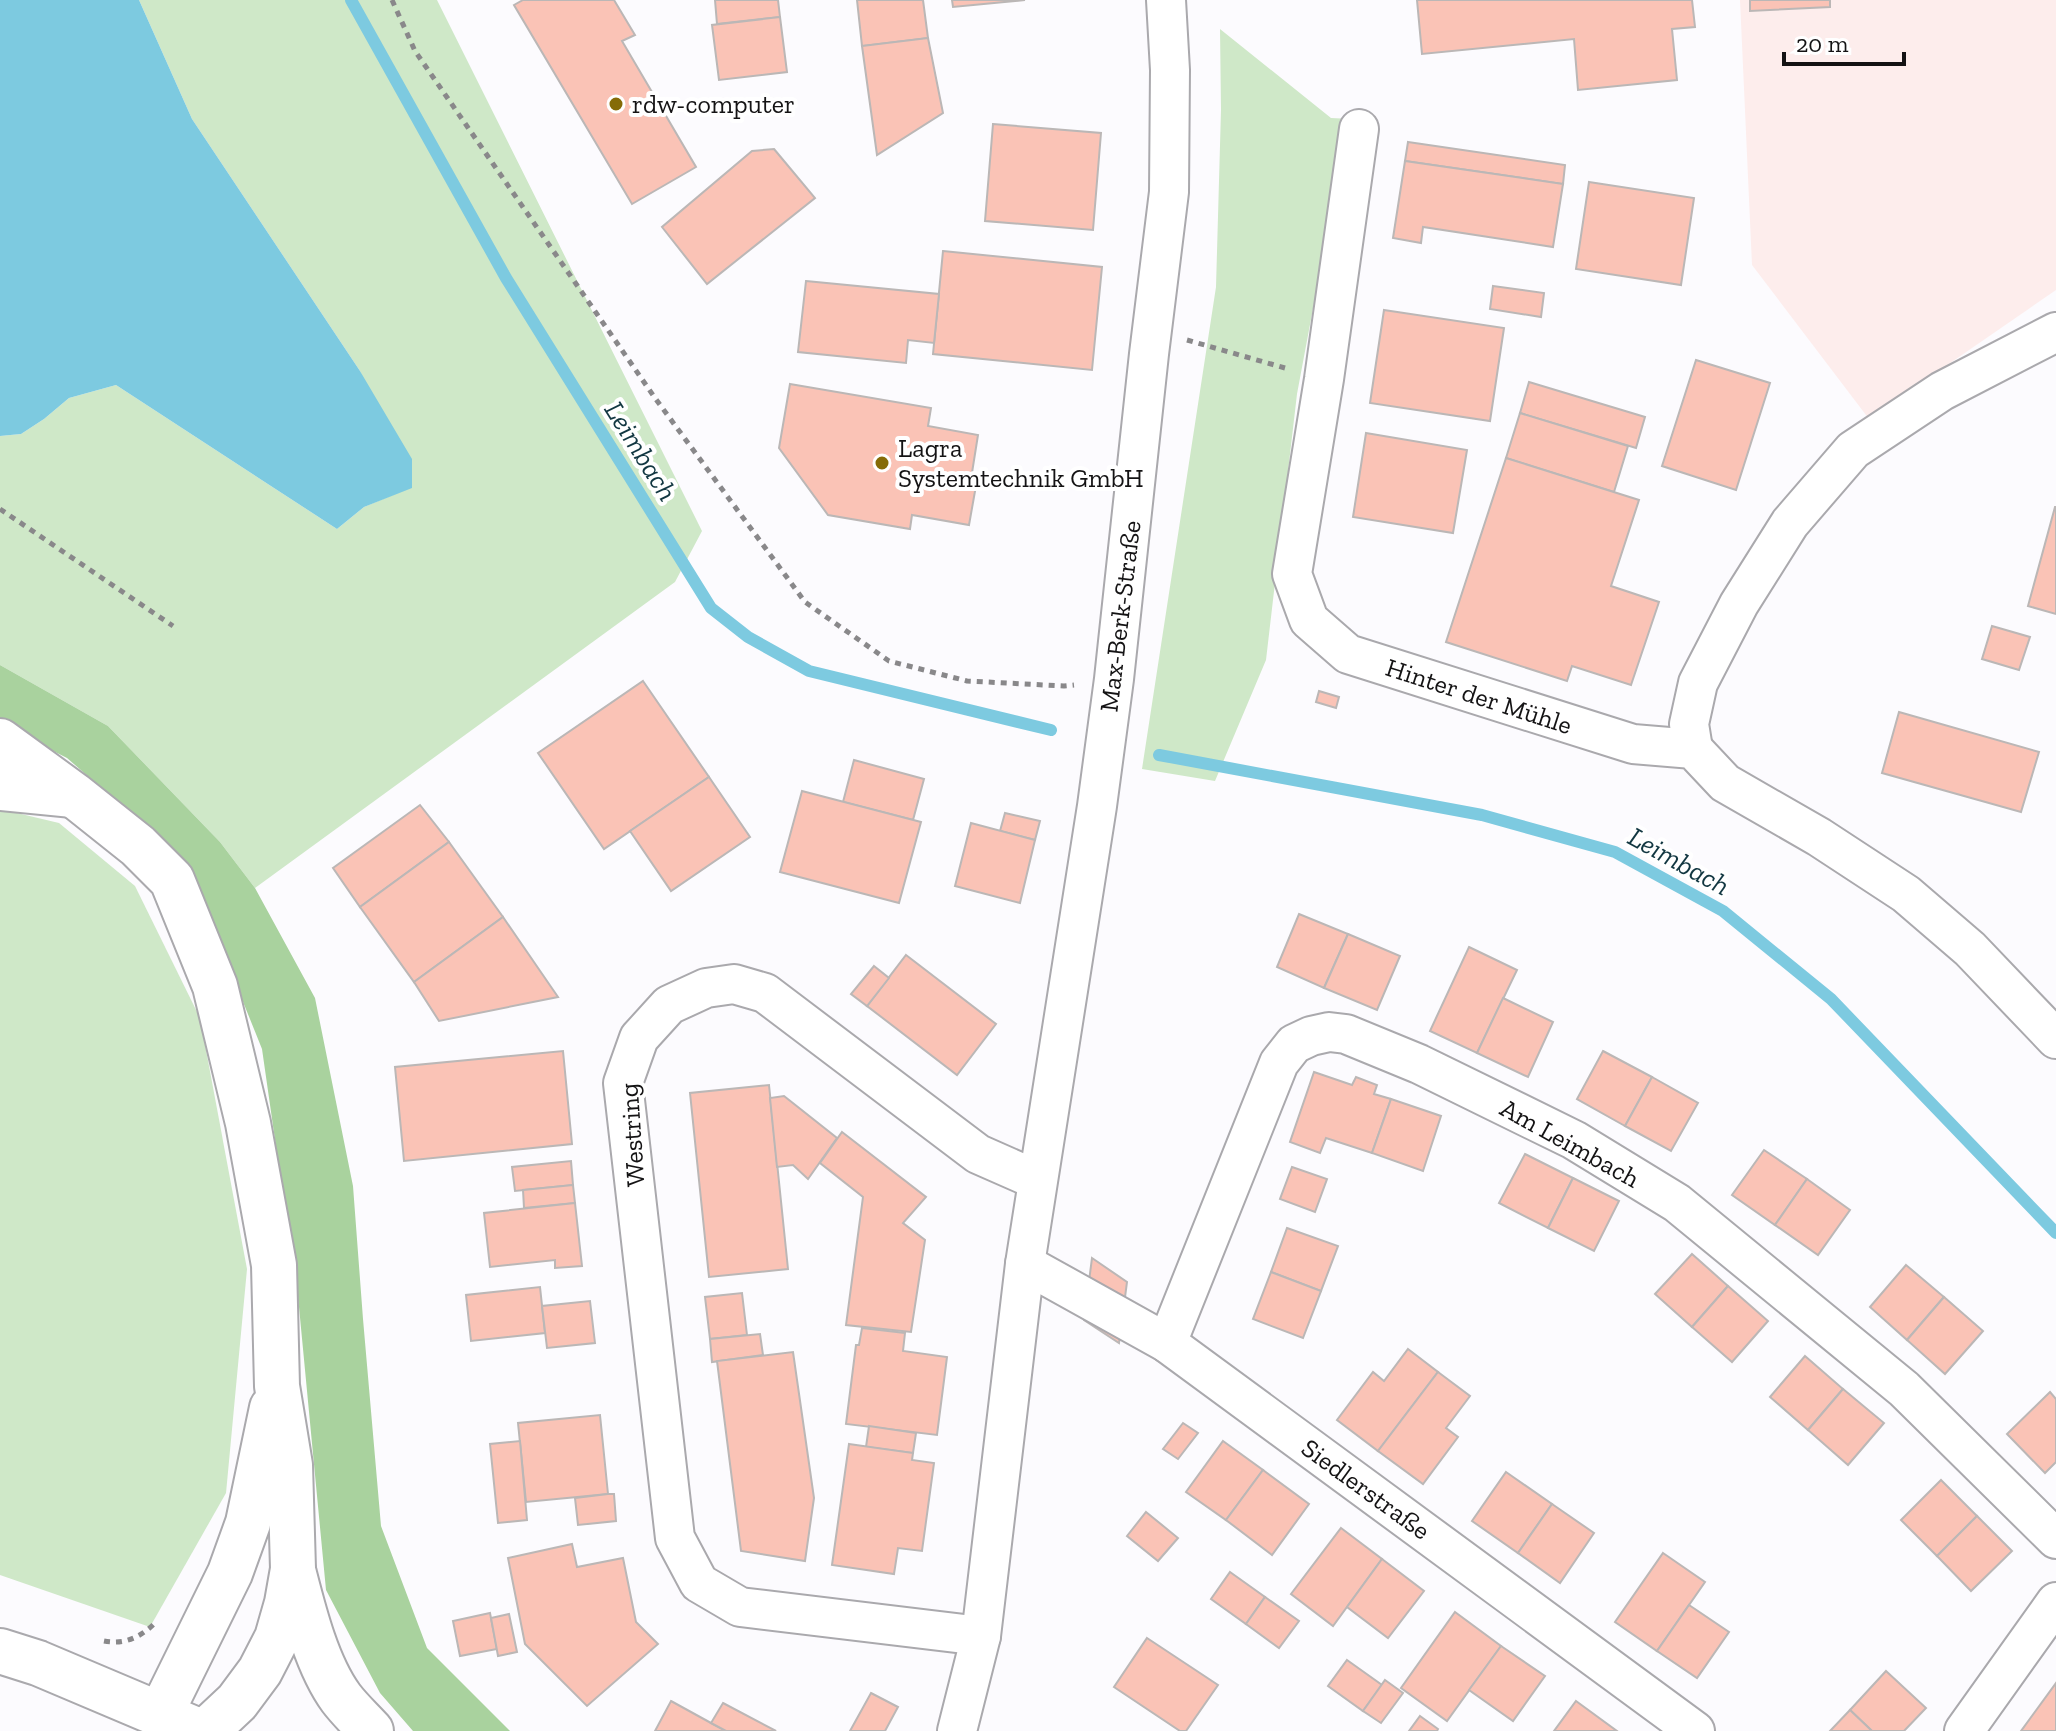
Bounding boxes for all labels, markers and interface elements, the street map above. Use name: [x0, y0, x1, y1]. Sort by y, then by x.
scale bar: [1784, 16, 1904, 66]
text: 20 m: [1796, 29, 1849, 58]
place label: rdw-computer: [632, 88, 795, 120]
marker: rdw-computer: [607, 95, 625, 113]
water label: Leimbach: [598, 395, 684, 507]
place label: Lagra Systemtechnik GmbH: [898, 432, 1144, 494]
marker: Lagra Systemtechnik GmbH: [873, 454, 891, 472]
street label: Max-Berk-Straße: [1092, 518, 1148, 714]
street label: Hinter der Mühle: [1382, 651, 1576, 741]
water label: Leimbach: [1622, 820, 1736, 902]
street label: Westring: [612, 1082, 652, 1188]
street label: Am Leimbach: [1495, 1092, 1646, 1195]
street label: Siedlerstraße: [1295, 1432, 1437, 1546]

